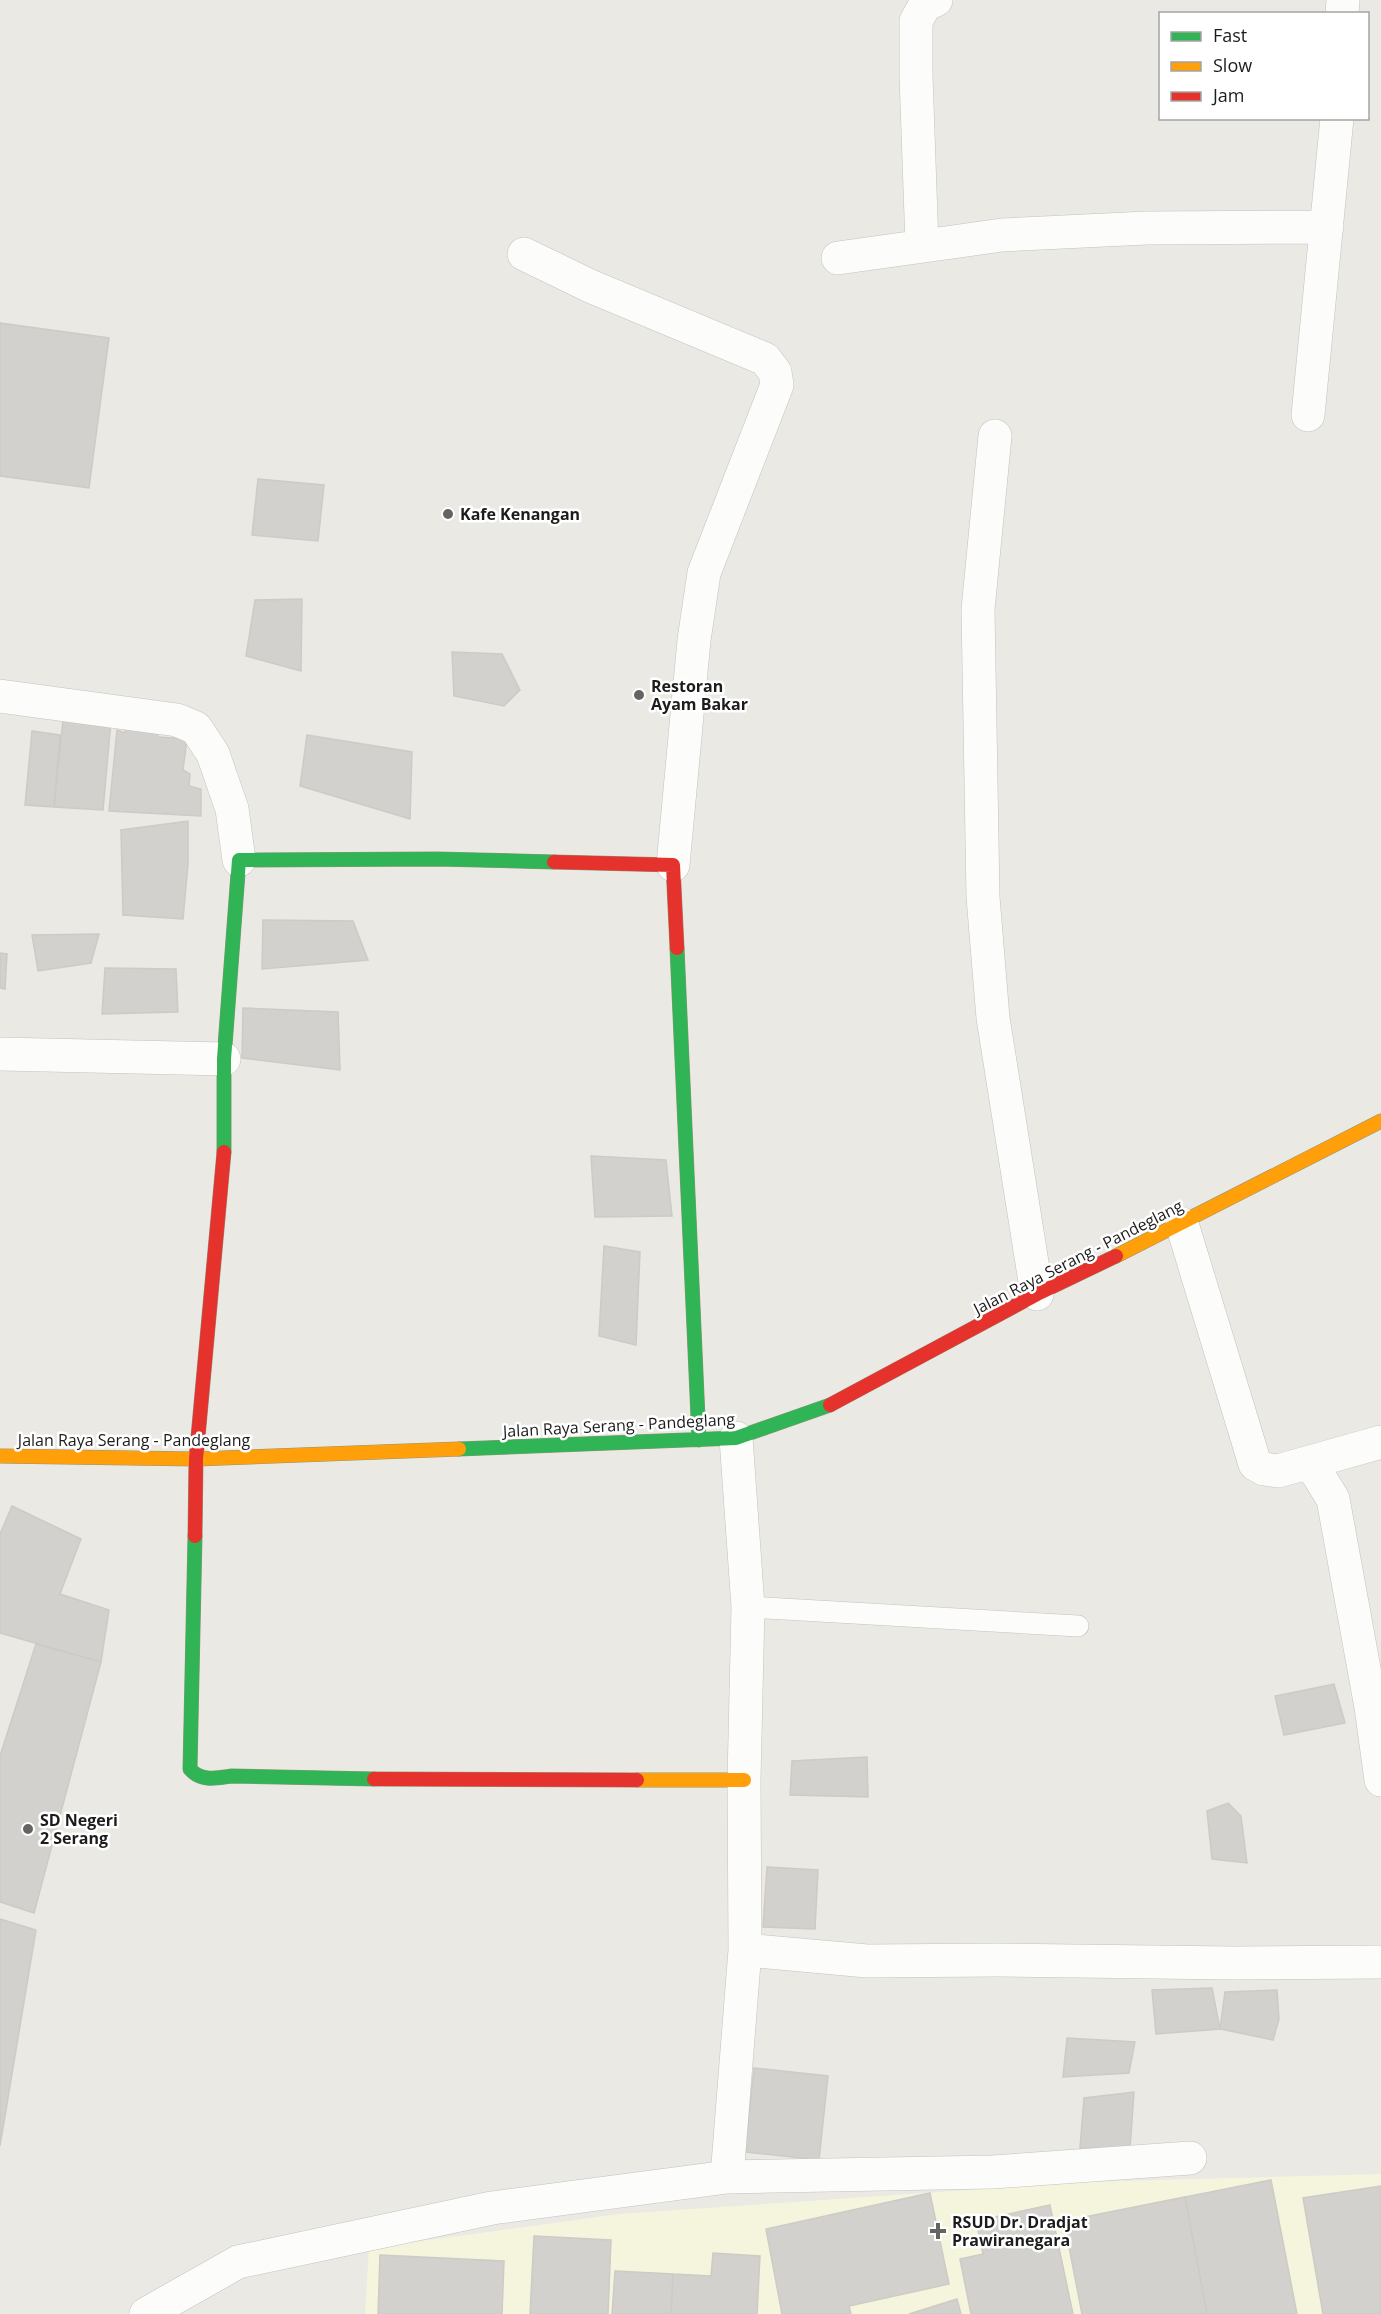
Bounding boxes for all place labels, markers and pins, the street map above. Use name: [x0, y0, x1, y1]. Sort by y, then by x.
place label: Kafe Kenangan: [460, 503, 580, 525]
marker: Kafe Kenangan: [441, 507, 455, 521]
place label: Restoran Ayam Bakar: [651, 675, 748, 715]
marker: Restoran Ayam Bakar: [632, 688, 646, 702]
place label: SD Negeri 2 Serang: [40, 1809, 118, 1849]
marker: SD Negeri 2 Serang: [21, 1822, 35, 1836]
place label: RSUD Dr. Dradjat Prawiranegara: [952, 2211, 1088, 2251]
marker: RSUD Dr. Dradjat Prawiranegara: [929, 2222, 947, 2240]

